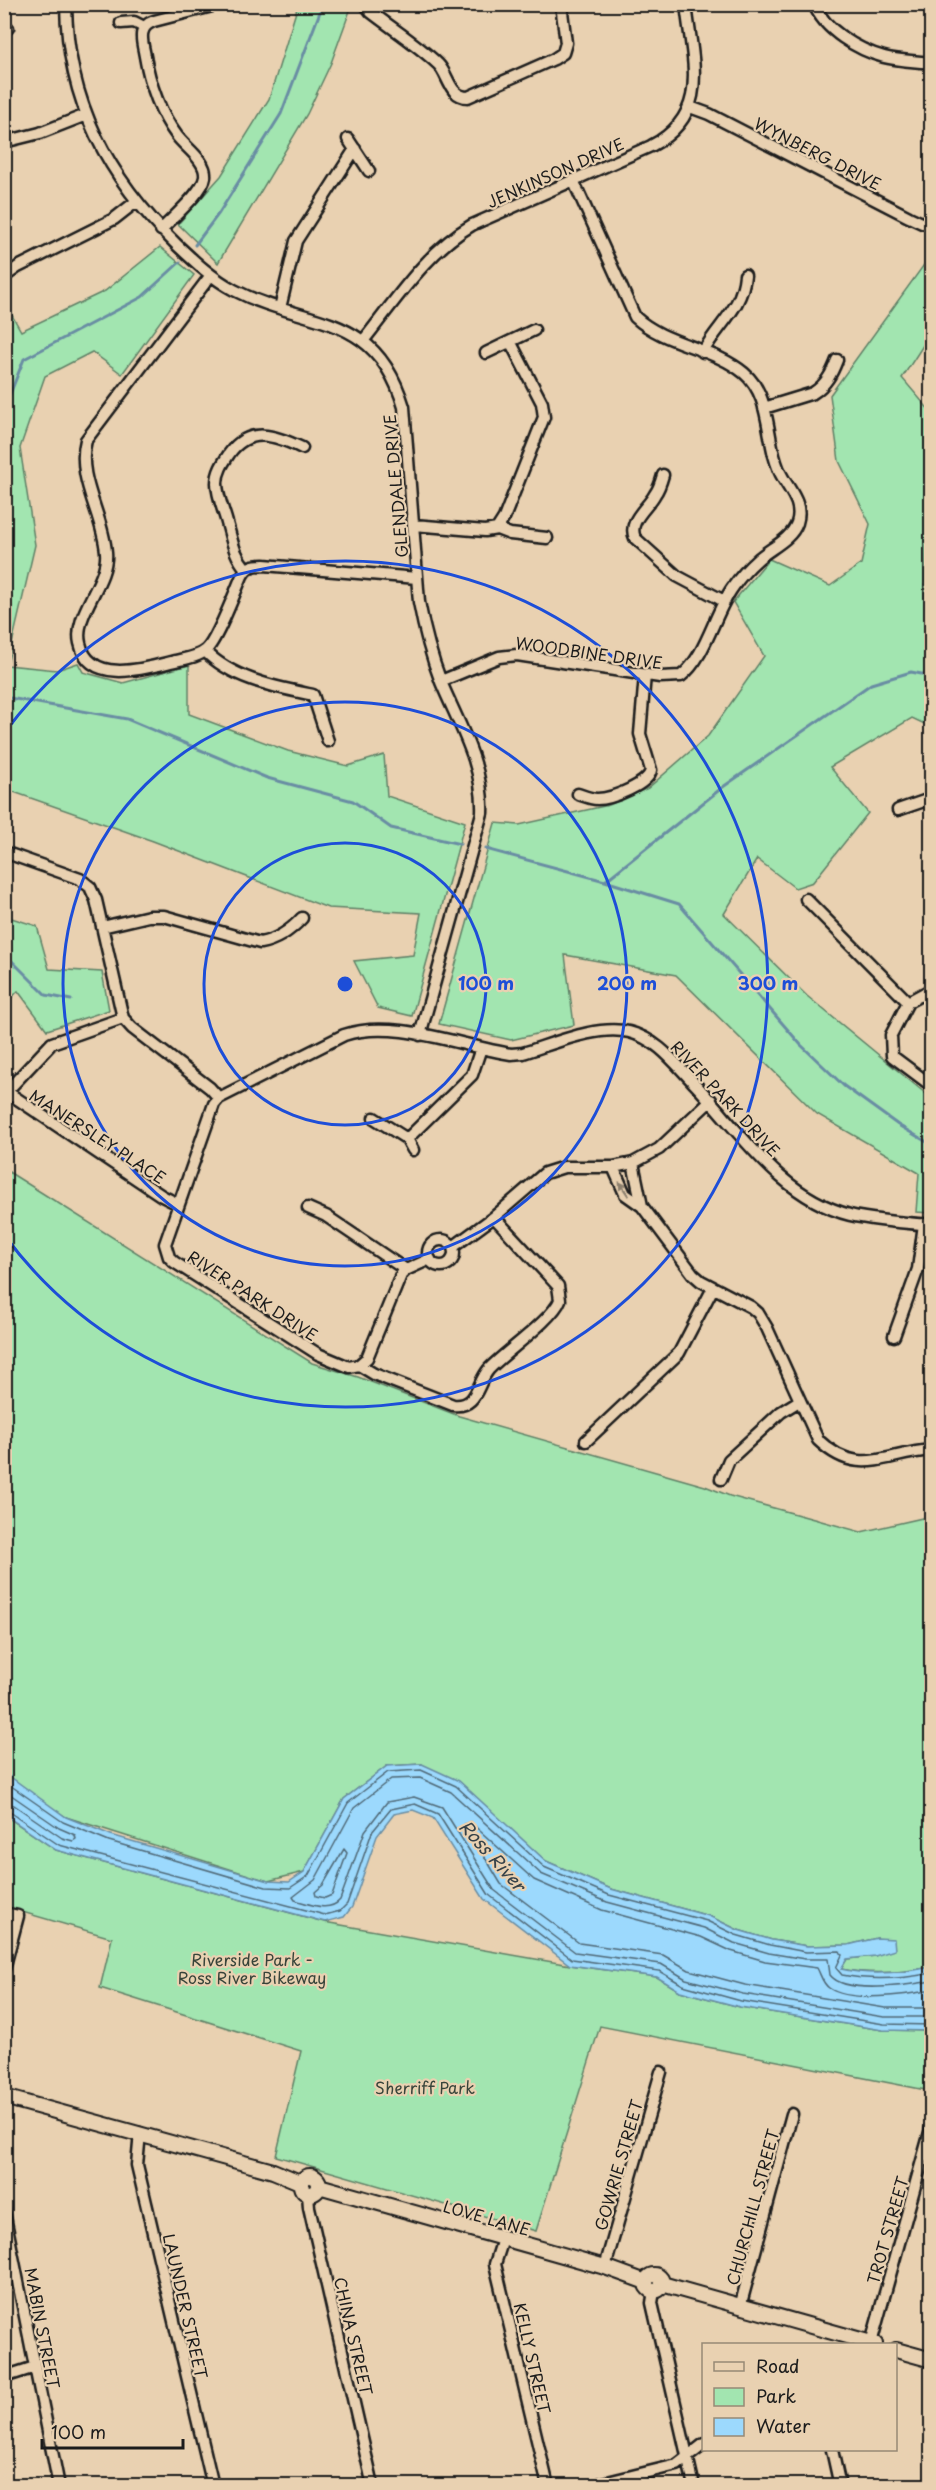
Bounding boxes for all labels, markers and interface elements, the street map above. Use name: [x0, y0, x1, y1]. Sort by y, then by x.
street label: WYNBERG DRIVE: [750, 111, 886, 195]
street label: JENKINSON DRIVE: [483, 131, 627, 213]
street label: GLENDALE DRIVE: [377, 413, 413, 559]
street label: WOODBINE DRIVE: [514, 630, 664, 674]
text: 100 m: [458, 969, 514, 996]
text: 200 m: [597, 969, 657, 996]
text: 300 m: [738, 969, 798, 996]
centre of rings: [335, 974, 355, 994]
street label: RIVER PARK DRIVE: [666, 1035, 786, 1161]
street label: MANERSLEY PLACE: [25, 1083, 171, 1189]
one-way arrow: [618, 1181, 630, 1197]
street label: RIVER PARK DRIVE: [183, 1244, 323, 1346]
water label: Ross River: [454, 1813, 534, 1899]
park label: Riverside Park - Ross River Bikeway: [178, 1947, 326, 1989]
park label: Sherriff Park: [375, 2075, 475, 2099]
street label: GOWRIE STREET: [588, 2097, 648, 2233]
street label: CHURCHILL STREET: [720, 2126, 784, 2288]
street label: TROT STREET: [860, 2173, 914, 2287]
street label: LOVE LANE: [441, 2193, 533, 2241]
street label: LAUNDER STREET: [158, 2231, 214, 2381]
street label: MABIN STREET: [20, 2265, 66, 2391]
street label: CHINA STREET: [329, 2275, 379, 2397]
street label: KELLY STREET: [509, 2300, 557, 2416]
legend: [702, 2343, 897, 2451]
text: Road: [756, 2352, 800, 2379]
text: Park: [756, 2382, 796, 2409]
scale bar: [42, 2412, 183, 2450]
text: Water: [756, 2412, 811, 2439]
text: 100 m: [51, 2418, 106, 2445]

